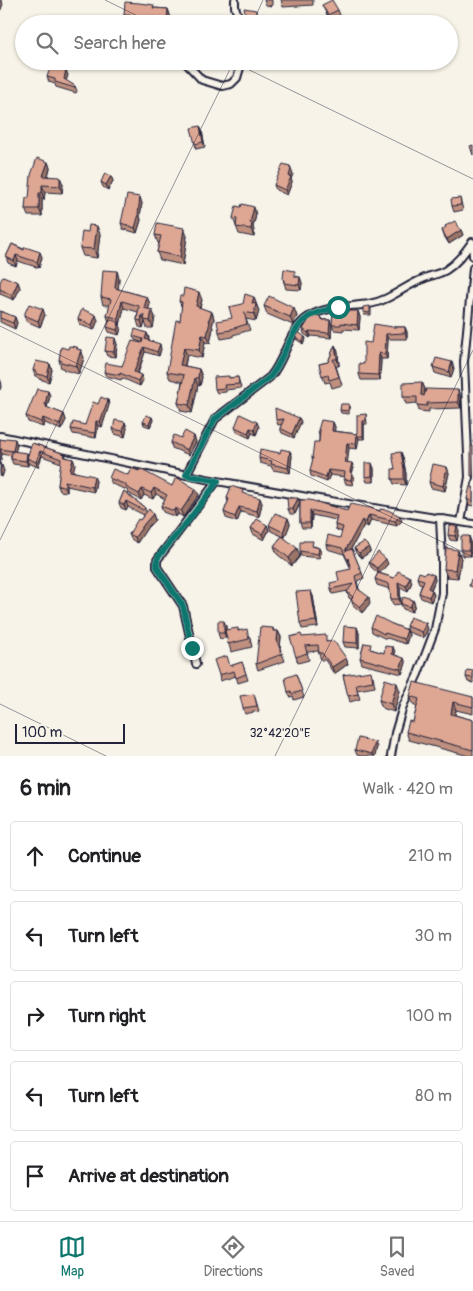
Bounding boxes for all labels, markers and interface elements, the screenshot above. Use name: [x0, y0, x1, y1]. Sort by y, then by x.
search box: [15, 15, 458, 70]
icon: search: [33, 29, 61, 57]
text: Search here: [73, 31, 166, 55]
route start: [327, 296, 350, 319]
route end: [181, 637, 204, 660]
scale bar: [15, 721, 125, 744]
text: 100 m: [22, 724, 62, 741]
text: 32°42'20"E: [250, 726, 310, 741]
text: 6 min: [20, 775, 71, 802]
text: Walk · 420 m: [362, 779, 453, 799]
icon: ahead: [21, 842, 49, 870]
text: Continue: [68, 844, 141, 868]
text: 210 m: [408, 846, 452, 866]
icon: left: [21, 922, 49, 950]
text: Turn left: [68, 924, 138, 948]
text: 30 m: [414, 926, 452, 946]
icon: right: [21, 1002, 49, 1030]
text: Turn right: [68, 1004, 146, 1028]
text: 100 m: [406, 1006, 452, 1026]
icon: left: [21, 1082, 49, 1110]
text: Turn left: [68, 1084, 138, 1108]
text: 80 m: [415, 1086, 452, 1106]
icon: arrive: [21, 1162, 49, 1190]
text: Arrive at destination: [68, 1164, 229, 1188]
tab: Map: [58, 1233, 86, 1280]
tab: Directions: [203, 1233, 263, 1280]
tab: Saved: [380, 1233, 415, 1280]

